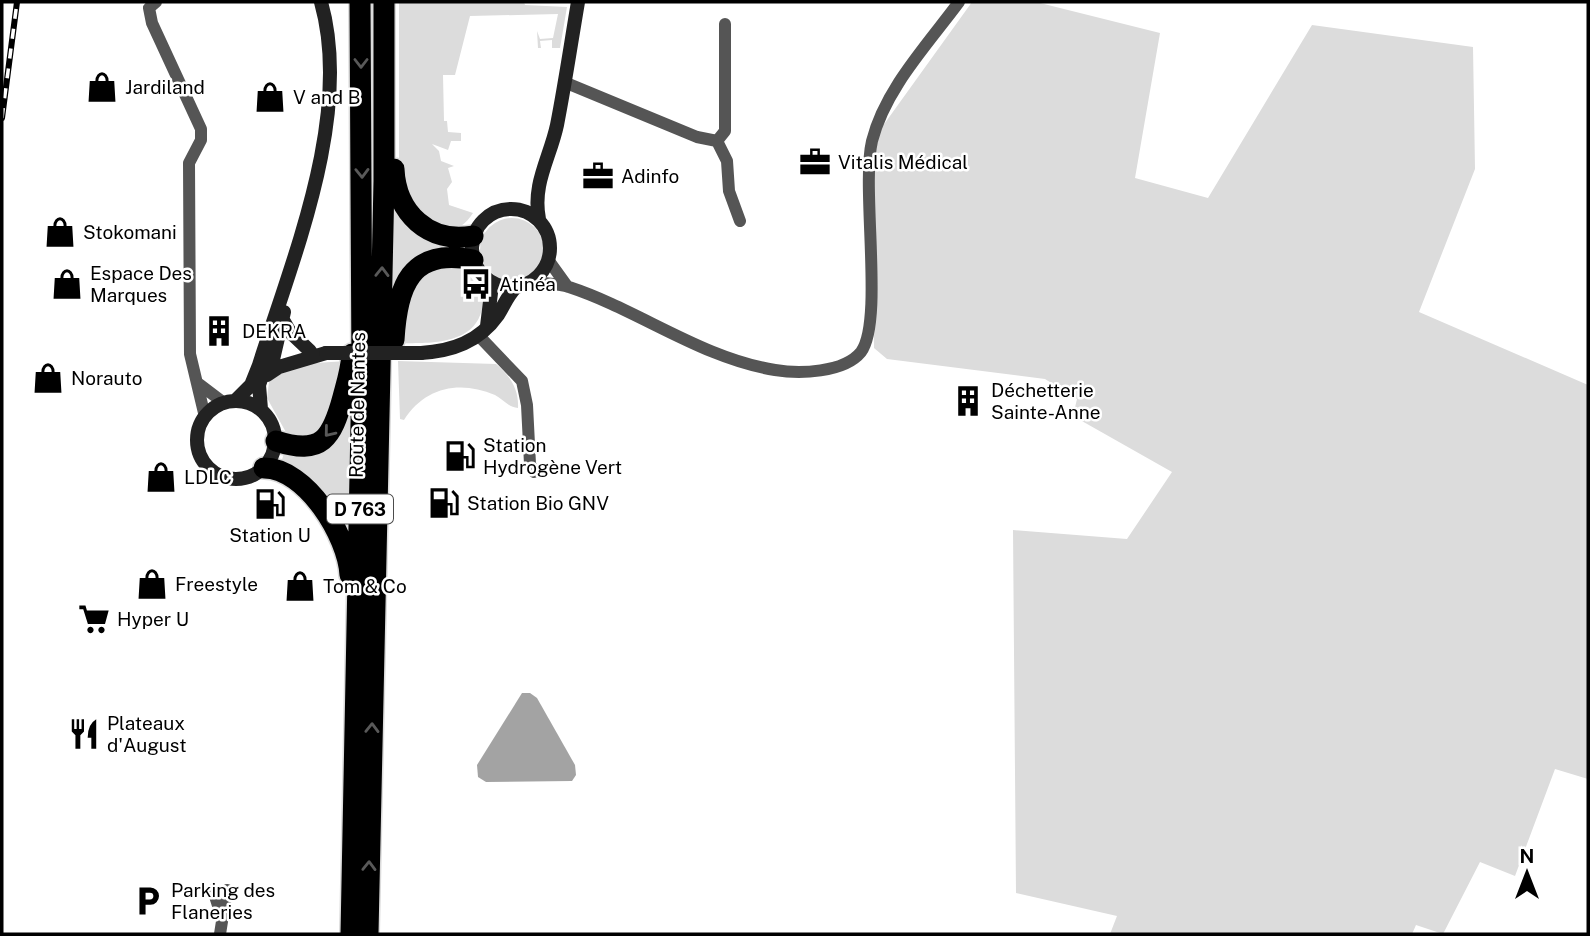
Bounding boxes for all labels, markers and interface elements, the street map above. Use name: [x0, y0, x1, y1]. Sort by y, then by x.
one-way arrow: [353, 58, 369, 68]
shop icon: Jardiland: [85, 70, 119, 104]
place label: Jardiland: [125, 76, 205, 98]
shop icon: V and B: [253, 80, 287, 114]
place label: V and B: [293, 86, 361, 108]
office icon: Vitalis Médical: [798, 145, 832, 179]
place label: Vitalis Médical: [838, 151, 968, 173]
office icon: Adinfo: [581, 159, 615, 193]
place label: Adinfo: [621, 165, 679, 187]
one-way arrow: [354, 168, 369, 179]
shop icon: Stokomani: [43, 215, 77, 249]
place label: Stokomani: [83, 221, 177, 243]
place label: Espace Des Marques: [90, 262, 192, 306]
one-way arrow: [374, 266, 389, 277]
shop icon: Espace Des Marques: [50, 267, 84, 301]
bus stop icon: Atinéa: [459, 267, 493, 301]
place label: Atinéa: [499, 273, 556, 295]
building icon: DEKRA: [202, 314, 236, 348]
place label: DEKRA: [242, 320, 306, 342]
street label: Route de Nantes: [345, 332, 369, 478]
shop icon: Norauto: [31, 361, 65, 395]
place label: Norauto: [71, 367, 142, 389]
place label: Déchetterie Sainte-Anne: [991, 379, 1101, 423]
building icon: Déchetterie Sainte-Anne: [951, 384, 985, 418]
one-way arrow: [324, 425, 337, 437]
place label: Station Hydrogène Vert: [483, 434, 622, 478]
fuel station icon: Station Hydrogène Vert: [443, 439, 477, 473]
shop icon: LDLC: [144, 460, 178, 494]
place label: LDLC: [184, 466, 232, 488]
fuel station icon: Station Bio GNV: [427, 486, 461, 520]
fuel station icon: Station U: [253, 487, 287, 521]
place label: Station Bio GNV: [467, 492, 609, 514]
road number: D 763: [327, 494, 393, 524]
place label: Station U: [229, 524, 311, 546]
shop icon: Freestyle: [135, 567, 169, 601]
shop icon: Tom & Co: [283, 569, 317, 603]
place label: Freestyle: [175, 573, 258, 595]
place label: Tom & Co: [323, 575, 407, 597]
supermarket icon: Hyper U: [77, 602, 111, 636]
place label: Hyper U: [117, 608, 189, 630]
place label: Plateaux d'August: [107, 712, 187, 756]
restaurant icon: Plateaux d'August: [67, 717, 101, 751]
one-way arrow: [364, 722, 380, 733]
north arrow: [1492, 838, 1562, 908]
text: N: [1520, 845, 1534, 867]
one-way arrow: [362, 860, 377, 871]
place label: Parking des Flaneries: [171, 879, 275, 923]
parking icon: Parking des Flaneries: [131, 884, 165, 918]

